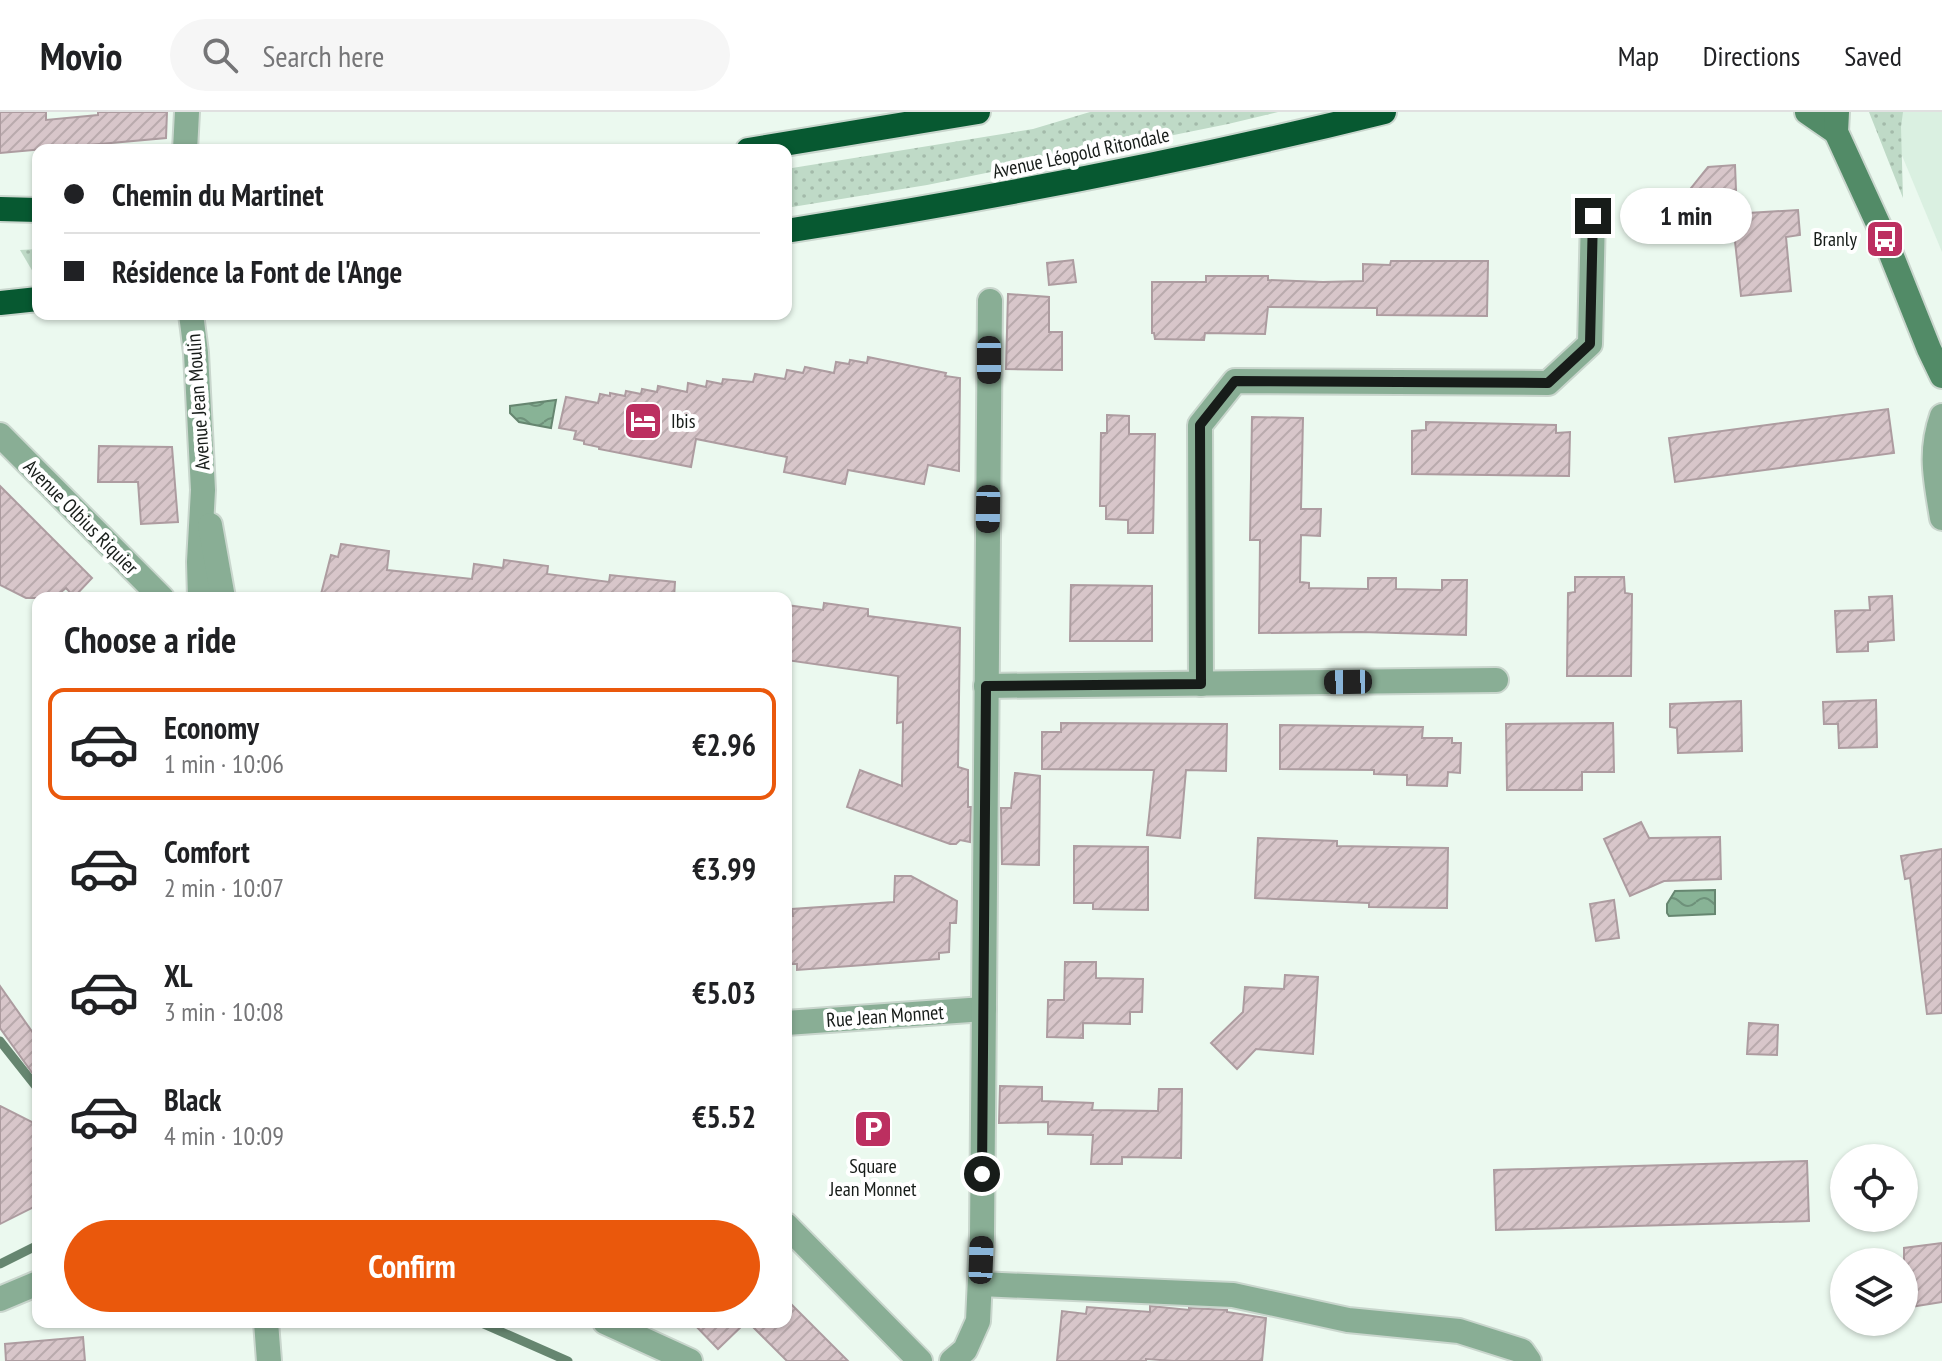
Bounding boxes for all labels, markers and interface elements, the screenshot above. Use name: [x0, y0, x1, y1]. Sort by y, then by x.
search box: [170, 19, 730, 91]
text: Movio: [40, 31, 122, 80]
icon: search: [198, 33, 242, 77]
text: Search here: [262, 36, 384, 75]
text: Map: [1618, 37, 1659, 74]
text: Directions: [1703, 37, 1800, 74]
text: Saved: [1844, 37, 1902, 74]
street label: Avenue Léopold Ritondale: [990, 122, 1172, 184]
text: Chemin du Martinet: [112, 175, 324, 214]
callout: 1 min: [1621, 188, 1753, 244]
route end: [1575, 198, 1611, 234]
text: 1 min: [1660, 199, 1712, 232]
bus stop icon: Branly: [1864, 218, 1906, 260]
place label: Branly: [1813, 226, 1857, 252]
text: Résidence la Font de l'Ange: [112, 252, 402, 291]
street label: Avenue Jean Moulin: [180, 333, 216, 471]
car: [977, 336, 1001, 384]
hotel icon: Ibis: [622, 400, 664, 442]
place label: Ibis: [671, 408, 696, 434]
street label: Avenue Olbius Riquier: [18, 454, 144, 580]
car: [976, 485, 1000, 533]
text: Choose a ride: [64, 616, 236, 663]
car: [1324, 670, 1372, 694]
icon: car: [68, 708, 140, 780]
text: Economy: [164, 708, 259, 747]
text: €2.96: [692, 725, 756, 764]
text: 1 min · 10:06: [164, 747, 284, 780]
icon: car: [68, 832, 140, 904]
text: Comfort: [164, 832, 250, 871]
text: €3.99: [692, 849, 756, 888]
text: 2 min · 10:07: [164, 871, 284, 904]
icon: car: [68, 956, 140, 1028]
text: XL: [164, 956, 193, 995]
text: €5.03: [692, 973, 756, 1012]
text: 3 min · 10:08: [164, 995, 284, 1028]
street label: Rue Jean Monnet: [825, 999, 945, 1033]
icon: car: [68, 1080, 140, 1152]
text: Black: [164, 1080, 221, 1119]
text: €5.52: [692, 1097, 756, 1136]
parking icon: Square Jean Monnet: [852, 1108, 894, 1150]
text: 4 min · 10:09: [164, 1119, 284, 1152]
map controls: [1830, 1144, 1918, 1336]
button: locate: [1830, 1144, 1918, 1232]
place label: Square Jean Monnet: [829, 1153, 917, 1202]
route start: [964, 1156, 1000, 1192]
button: Confirm: [64, 1220, 760, 1312]
car: [968, 1236, 994, 1284]
button: layers: [1830, 1248, 1918, 1336]

